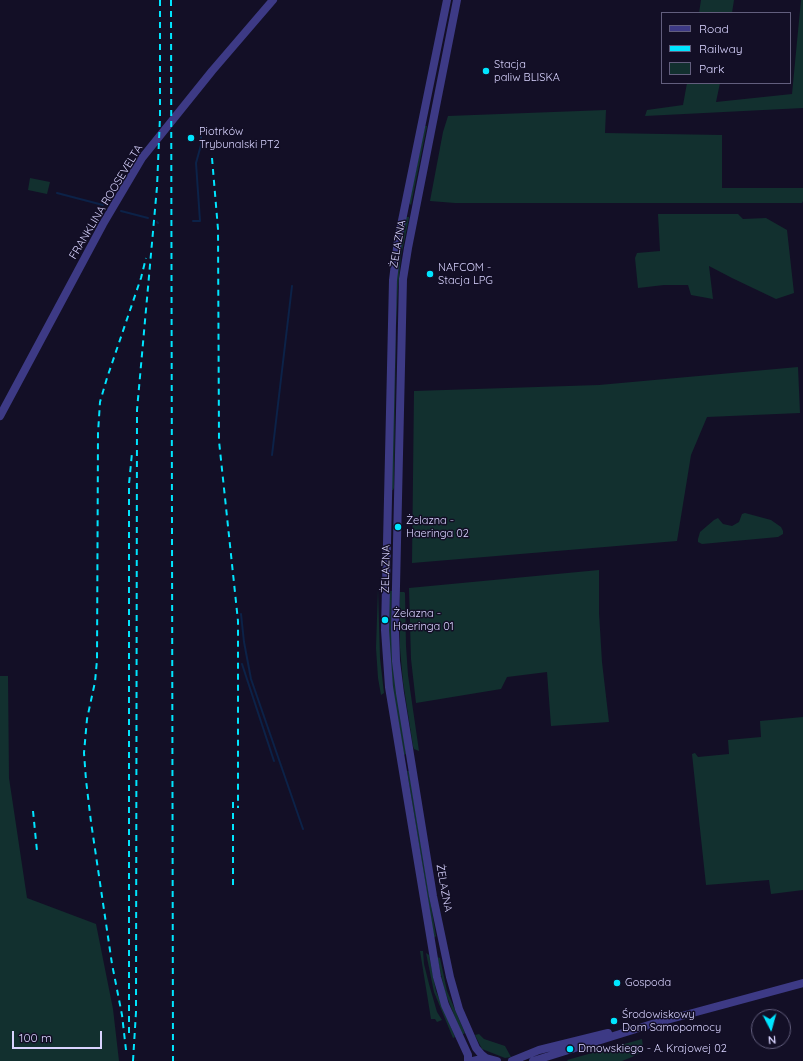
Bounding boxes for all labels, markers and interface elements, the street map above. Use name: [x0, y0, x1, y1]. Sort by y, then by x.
legend: [661, 12, 791, 84]
text: Road: [699, 21, 729, 36]
text: Railway: [699, 41, 743, 56]
place label: Stacja paliw BLISKA: [494, 58, 560, 84]
text: Park: [699, 61, 724, 76]
marker: Stacja paliw BLISKA: [481, 66, 491, 76]
place label: Piotrków Trybunalski PT2: [199, 125, 280, 151]
marker: Piotrków Trybunalski PT2: [186, 133, 196, 143]
street label: FRANKLINA ROOSEVELTA: [67, 142, 145, 262]
street label: ŻELAZNA: [387, 219, 409, 269]
place label: NAFCOM - Stacja LPG: [438, 261, 493, 287]
marker: NAFCOM - Stacja LPG: [425, 269, 435, 279]
place label: Żelazna - Haeringa 02: [406, 514, 469, 540]
marker: Żelazna - Haeringa 02: [393, 522, 403, 532]
street label: ŻELAZNA: [379, 545, 393, 593]
place label: Żelazna - Haeringa 01: [393, 607, 454, 633]
marker: Żelazna - Haeringa 01: [380, 615, 390, 625]
street label: ŻELAZNA: [433, 863, 455, 913]
place label: Gospoda: [625, 976, 671, 990]
marker: Gospoda: [612, 978, 622, 988]
place label: Środowiskowy Dom Samopomocy: [622, 1008, 721, 1034]
north arrow: [751, 1009, 791, 1049]
marker: Środowiskowy Dom Samopomocy: [609, 1016, 619, 1026]
scale bar: [14, 1023, 104, 1049]
text: 100 m: [19, 1030, 52, 1045]
text: N: [767, 1033, 777, 1047]
place label: Dmowskiego - A. Krajowej 02: [578, 1042, 727, 1056]
marker: Dmowskiego - A. Krajowej 02: [565, 1044, 575, 1054]

